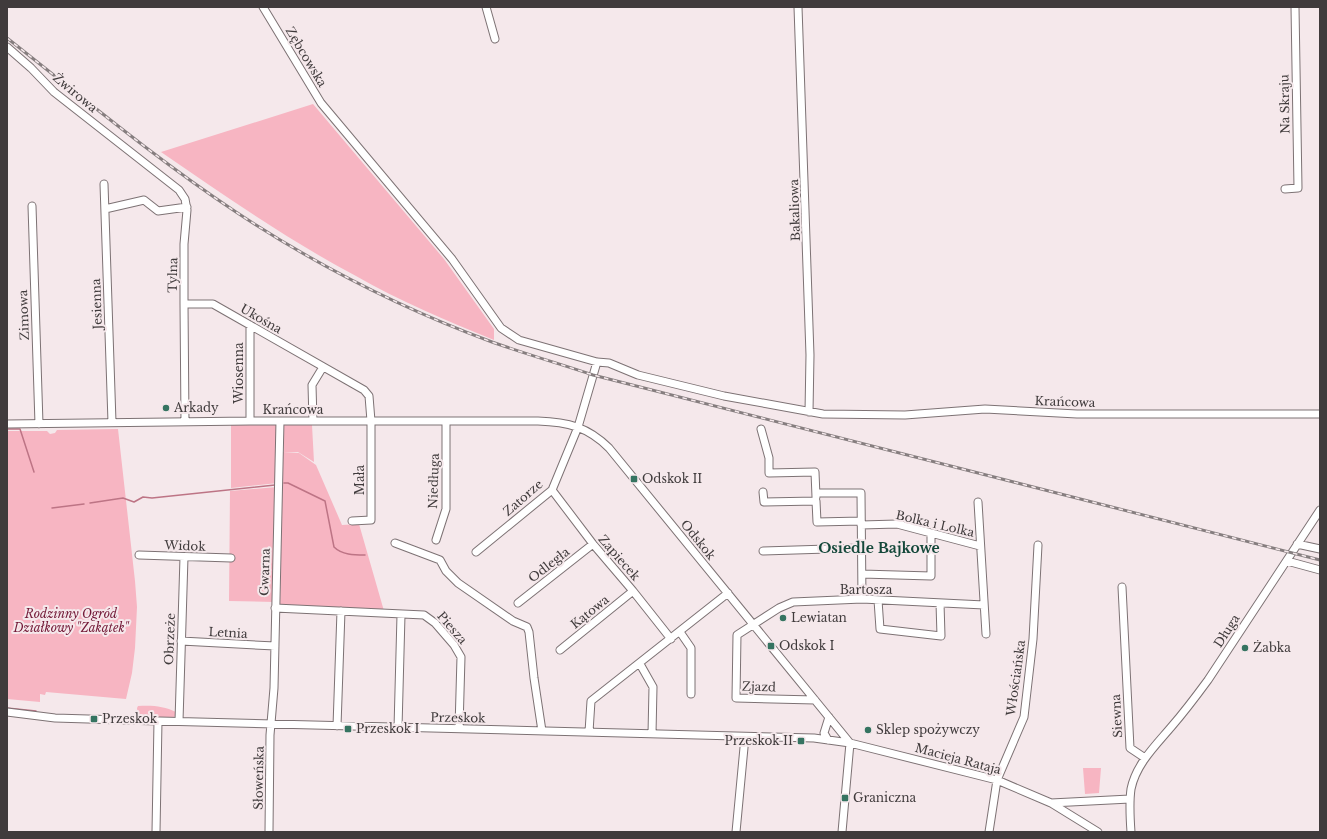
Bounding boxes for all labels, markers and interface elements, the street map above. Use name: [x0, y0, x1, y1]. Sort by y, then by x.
street label: Zębcowska: [283, 24, 330, 90]
street label: Żwirowa: [50, 69, 101, 116]
street label: Na Skraju: [1276, 74, 1293, 134]
street label: Bakaliowa: [786, 178, 803, 241]
street label: Tylna: [165, 257, 180, 293]
street label: Jesienna: [88, 278, 105, 332]
street label: Zimowa: [15, 289, 32, 341]
street label: Ukośna: [238, 301, 285, 337]
street label: Wiosenna: [231, 342, 246, 405]
street label: Krańcowa: [1034, 393, 1096, 410]
place label: Arkady: [173, 400, 219, 415]
street label: Krańcowa: [263, 402, 324, 417]
marker: Arkady: [161, 403, 171, 413]
street label: Niedługa: [425, 453, 442, 509]
street label: Mała: [352, 465, 367, 495]
place label: Odskok II: [642, 471, 702, 486]
marker: Odskok II: [629, 474, 639, 484]
street label: Zatorze: [500, 476, 546, 519]
street label: Bolka i Lolka: [894, 507, 976, 540]
street label: Odskok: [678, 517, 719, 563]
street label: Zapiecek: [595, 532, 644, 584]
street label: Widok: [163, 537, 207, 554]
district label: Osiedle Bajkowe: [818, 539, 940, 557]
street label: Odległa: [525, 544, 572, 585]
street label: Gwarna: [256, 548, 273, 596]
street label: Bartosza: [840, 582, 893, 597]
street label: Kątowa: [568, 591, 612, 632]
park label: Rodzinny Ogród Działkowy "Zakątek": [12, 606, 130, 635]
street label: Piesza: [434, 608, 471, 647]
place label: Lewiatan: [791, 610, 847, 625]
street label: Długa: [1210, 611, 1243, 650]
street label: Obrzeże: [161, 613, 178, 665]
marker: Lewiatan: [778, 613, 788, 623]
street label: Letnia: [208, 624, 248, 641]
place label: Odskok I: [779, 638, 834, 653]
street label: Włościańska: [1003, 639, 1028, 718]
place label: Żabka: [1253, 639, 1291, 655]
marker: Odskok I: [766, 641, 776, 651]
marker: Żabka: [1240, 643, 1250, 653]
street label: Zjazd: [742, 678, 776, 695]
street label: Siewna: [1108, 693, 1125, 738]
street label: Przeskok: [430, 710, 486, 725]
place label: Przeskok: [102, 711, 158, 726]
marker: Przeskok: [89, 714, 99, 724]
place label: Przeskok I: [356, 721, 419, 736]
place label: Sklep spożywczy: [876, 722, 980, 737]
marker: Przeskok I: [343, 724, 353, 734]
marker: Sklep spożywczy: [863, 725, 873, 735]
place label: Przeskok II: [725, 733, 793, 748]
marker: Przeskok II: [796, 736, 806, 746]
street label: Macieja Rataja: [914, 740, 1003, 777]
street label: Słoweńska: [250, 746, 267, 810]
place label: Graniczna: [853, 790, 917, 805]
marker: Graniczna: [840, 793, 850, 803]

